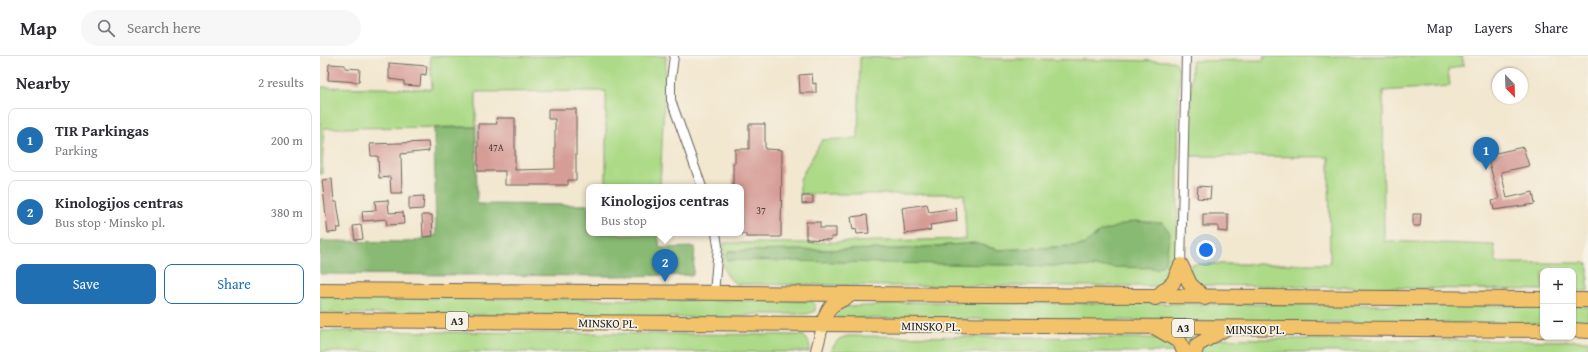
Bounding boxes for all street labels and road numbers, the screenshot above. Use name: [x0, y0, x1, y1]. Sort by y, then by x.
road number: A3: [446, 312, 468, 330]
street label: MINSKO PL.: [578, 314, 638, 332]
street label: MINSKO PL.: [901, 317, 961, 335]
road number: A3: [1172, 319, 1194, 337]
street label: MINSKO PL.: [1225, 321, 1285, 338]

